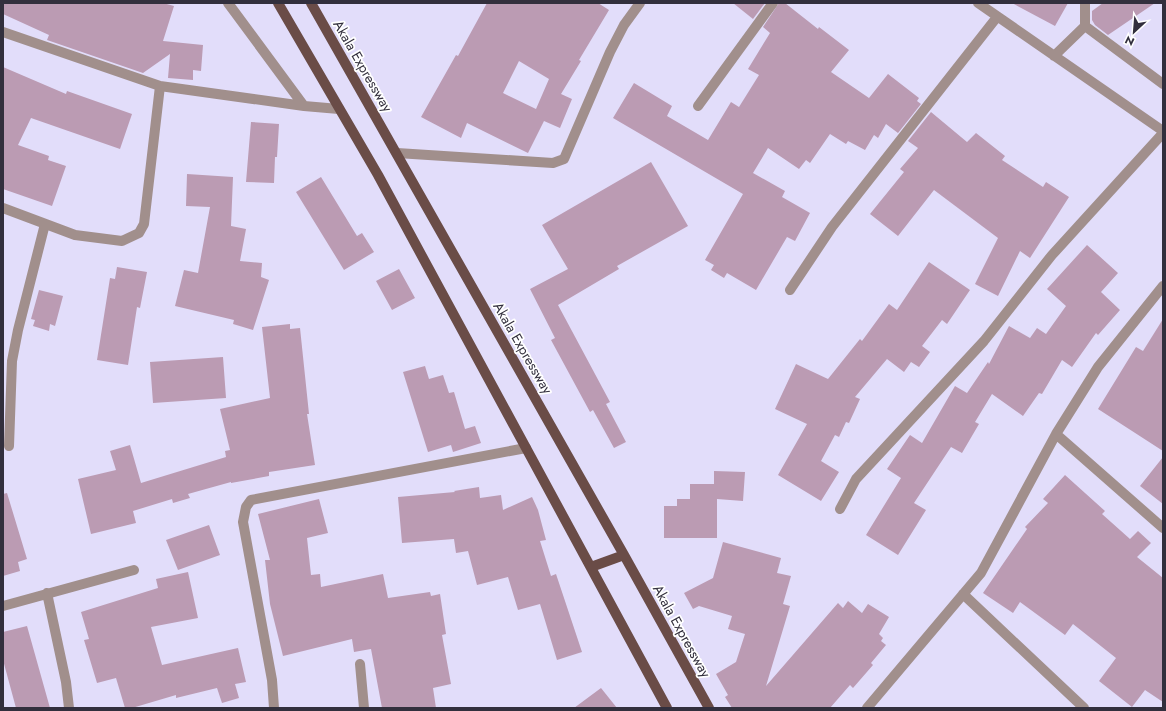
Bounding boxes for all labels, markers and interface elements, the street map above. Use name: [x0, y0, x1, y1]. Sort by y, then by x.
north arrow: [1114, 12, 1154, 52]
street label: Akala Expressway: [329, 16, 398, 116]
text: N: [1122, 32, 1137, 50]
street label: Akala Expressway: [489, 298, 558, 398]
street label: Akala Expressway: [648, 581, 716, 682]

